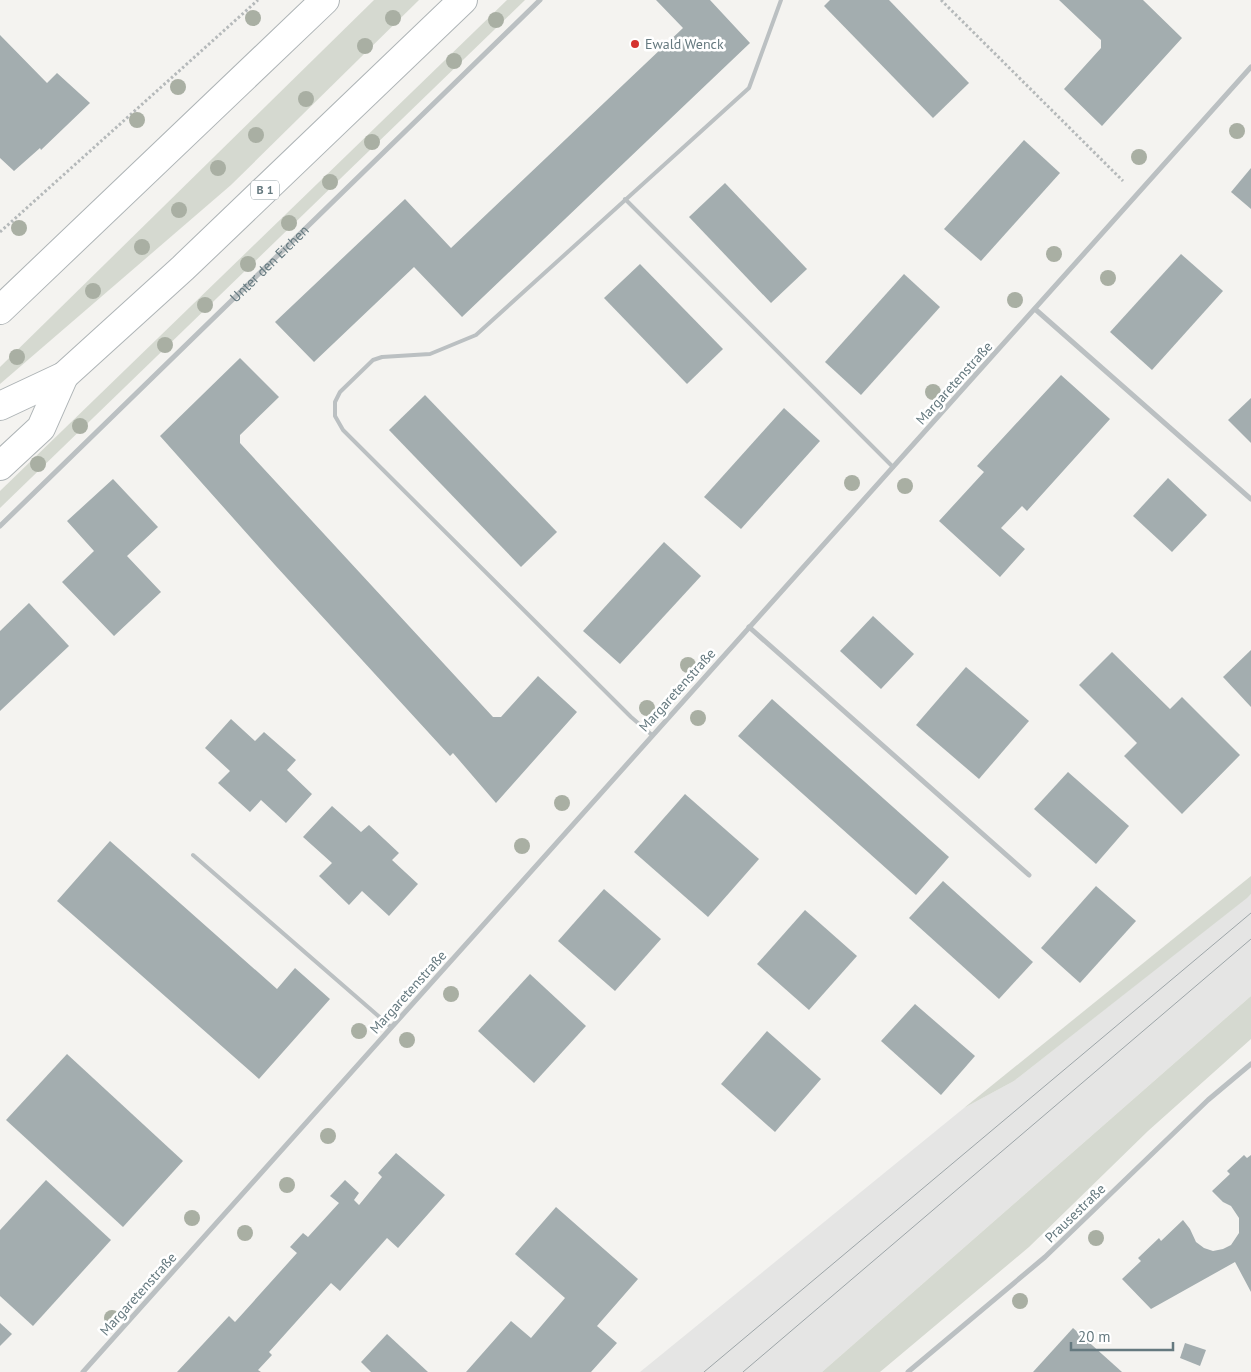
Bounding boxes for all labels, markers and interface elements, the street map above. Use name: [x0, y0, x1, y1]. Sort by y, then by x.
place label: Ewald Wenck: [645, 35, 724, 53]
marker: Ewald Wenck: [629, 38, 641, 50]
road number: B 1: [251, 180, 279, 200]
street label: Unter den Eichen: [226, 221, 313, 306]
street label: Margaretenstraße: [912, 338, 996, 428]
street label: Margaretenstraße: [635, 645, 719, 735]
street label: Margaretenstraße: [366, 947, 450, 1037]
street label: Prausestraße: [1041, 1180, 1109, 1246]
street label: Margaretenstraße: [96, 1249, 180, 1339]
scale bar: [1071, 1320, 1174, 1352]
text: 20 m: [1078, 1327, 1111, 1346]

